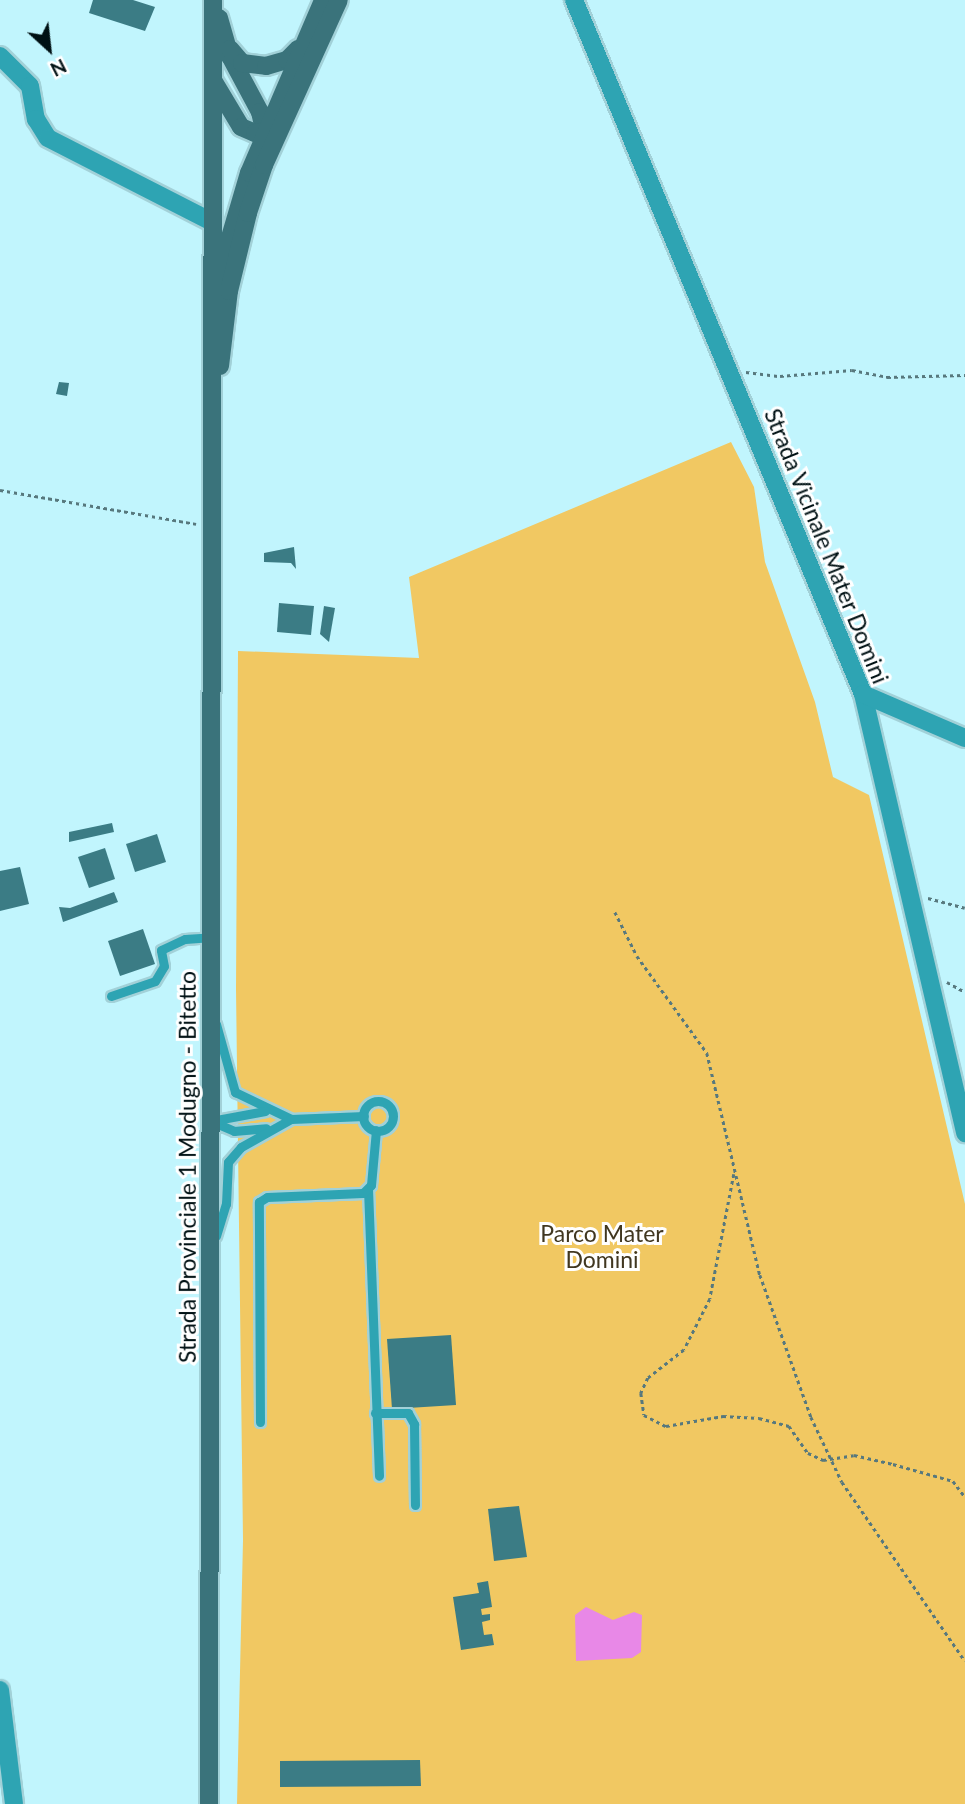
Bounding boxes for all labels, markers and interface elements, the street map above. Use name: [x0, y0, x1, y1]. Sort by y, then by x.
north arrow: [14, 14, 84, 84]
text: N: [47, 55, 71, 82]
street label: Strada Vicinale Mater Domini: [759, 404, 895, 688]
street label: Strada Provinciale 1 Modugno - Bitetto: [173, 971, 201, 1363]
park label: Parco Mater Domini: [540, 1219, 664, 1273]

